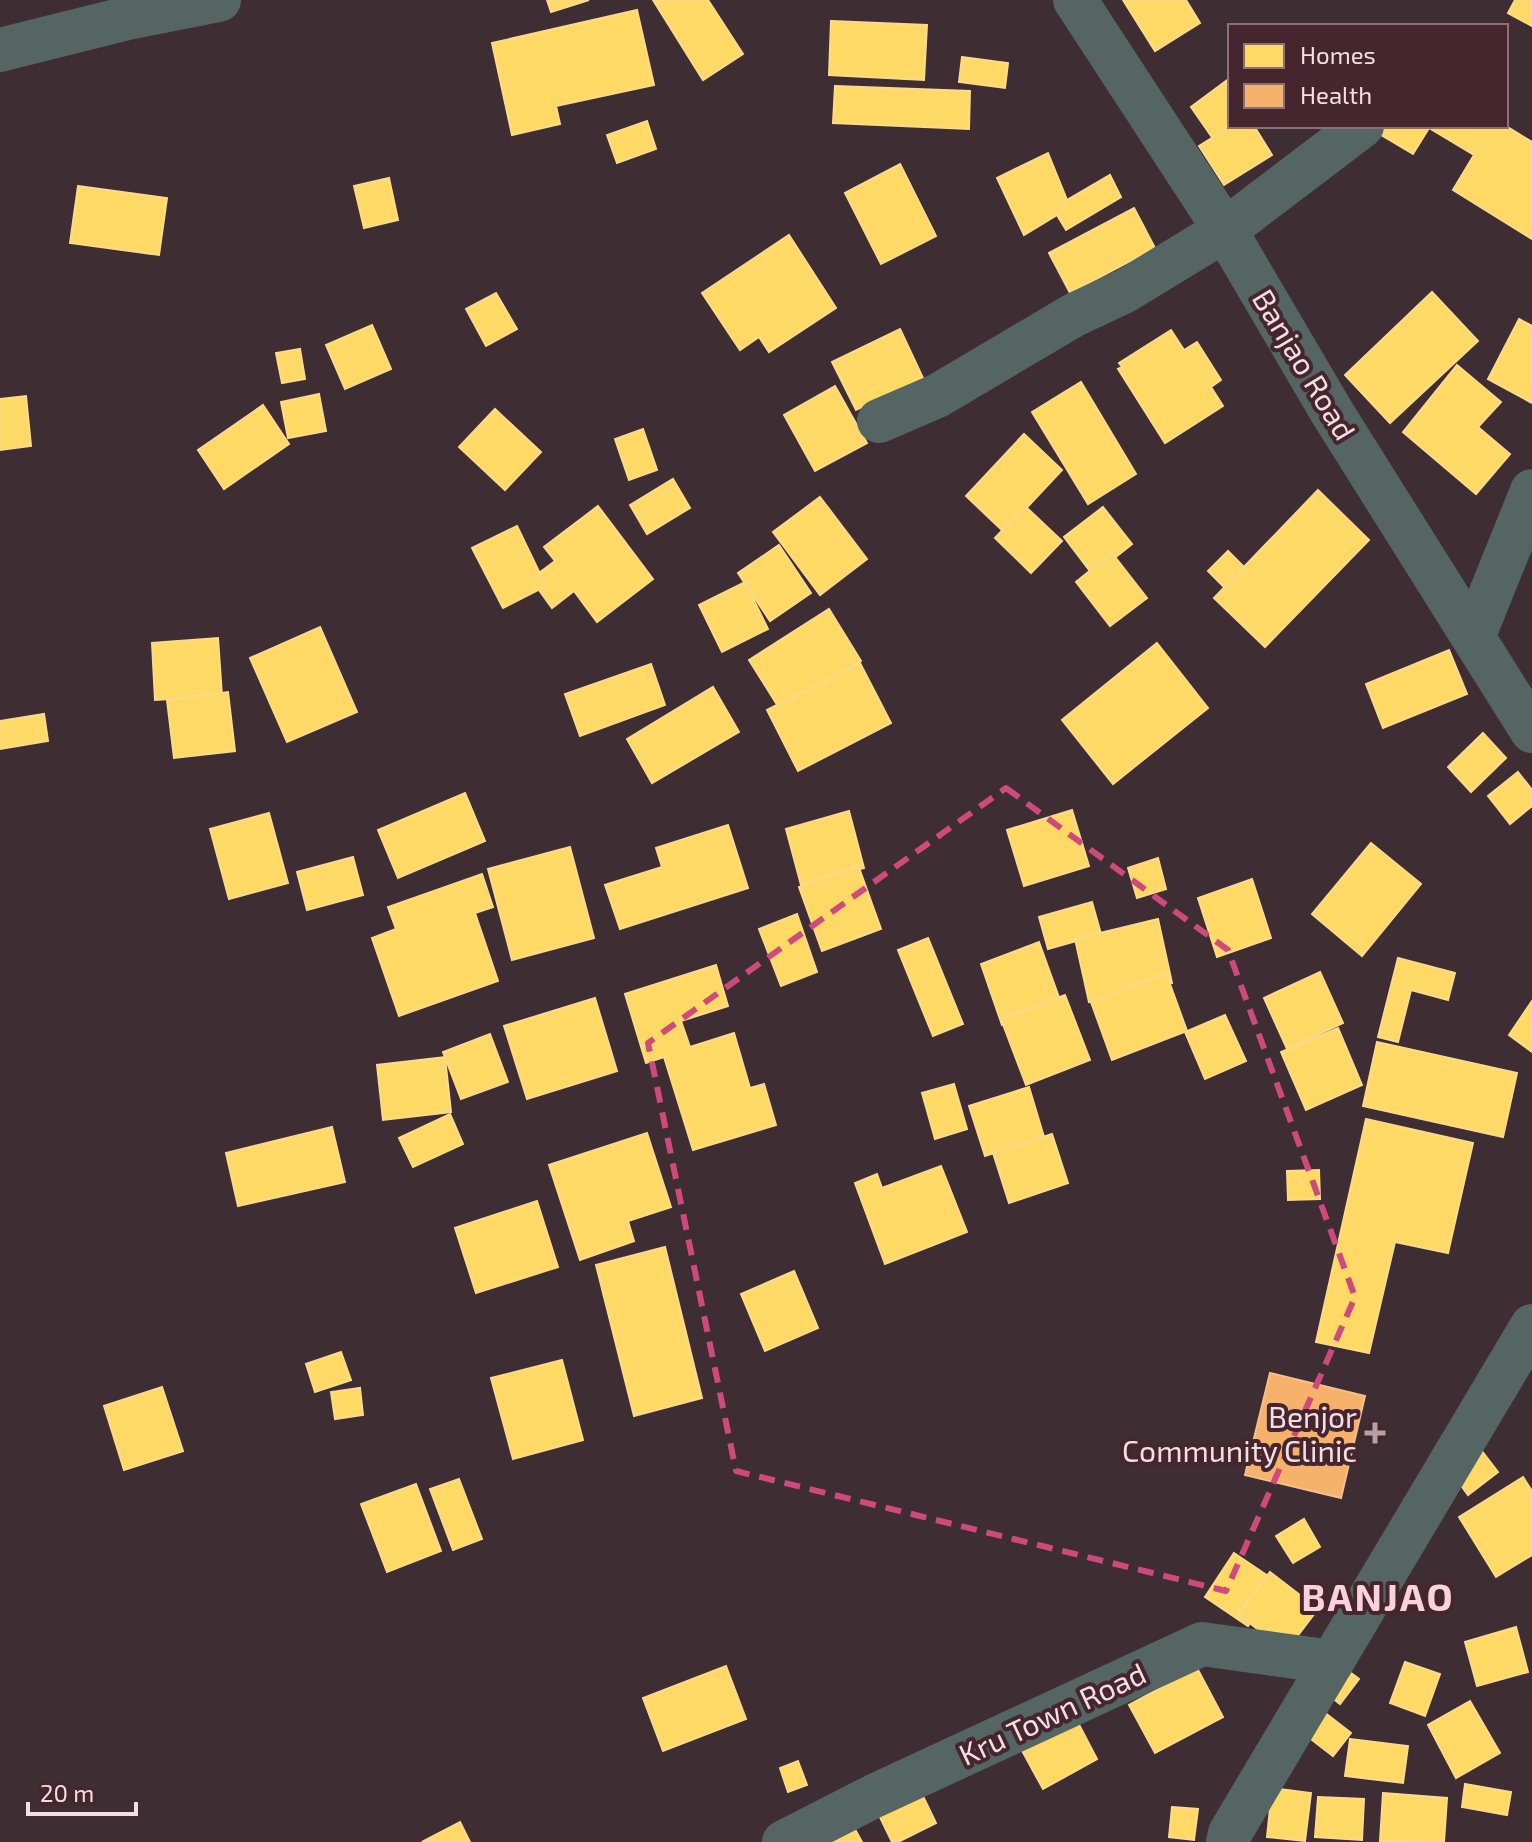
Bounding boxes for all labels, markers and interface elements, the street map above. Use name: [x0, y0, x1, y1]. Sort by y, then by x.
legend: [1228, 24, 1508, 128]
text: Homes: [1300, 40, 1376, 69]
text: Health: [1300, 80, 1372, 109]
street label: Banjao Road: [1246, 282, 1364, 446]
place label: Benjor Community Clinic: [1122, 1398, 1357, 1468]
marker: Benjor Community Clinic: [1364, 1422, 1386, 1444]
district label: BANJAO: [1301, 1573, 1455, 1619]
street label: Kru Town Road: [953, 1654, 1151, 1772]
scale bar: [28, 1766, 136, 1816]
text: 20 m: [40, 1778, 94, 1807]

